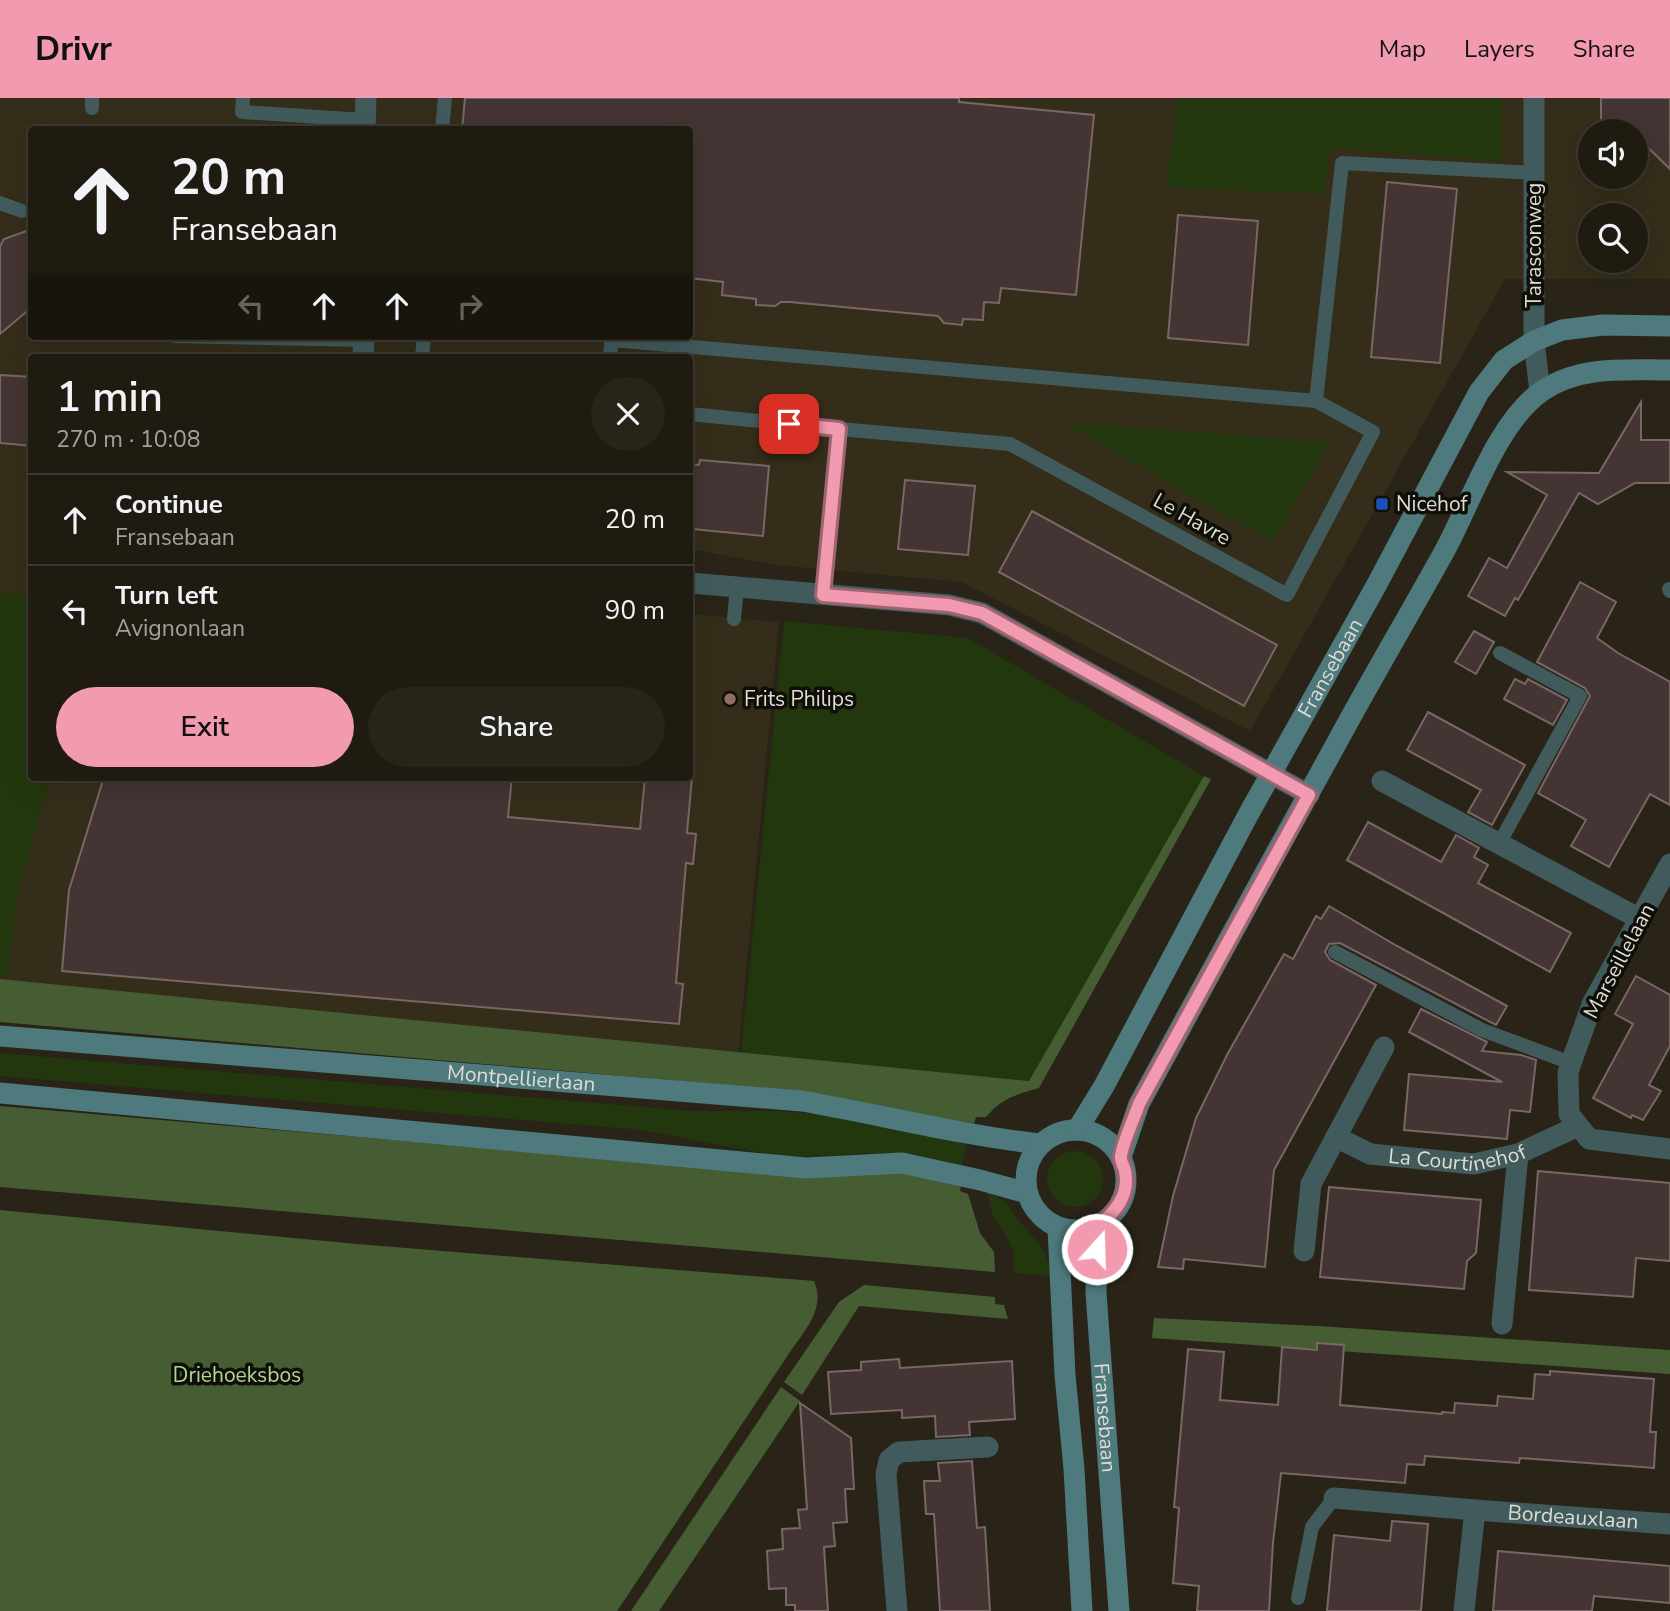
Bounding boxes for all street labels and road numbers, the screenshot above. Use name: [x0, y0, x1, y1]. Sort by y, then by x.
street label: Tarasconweg: [1520, 183, 1548, 307]
street label: Le Havre: [1148, 486, 1236, 552]
street label: Fransebaan: [1291, 613, 1369, 723]
street label: Marseillelaan: [1577, 899, 1661, 1023]
street label: Montpellierlaan: [446, 1058, 597, 1098]
street label: La Courtinehof: [1387, 1138, 1532, 1178]
street label: Fransebaan: [1087, 1362, 1123, 1473]
street label: Bordeauxlaan: [1507, 1498, 1640, 1536]

